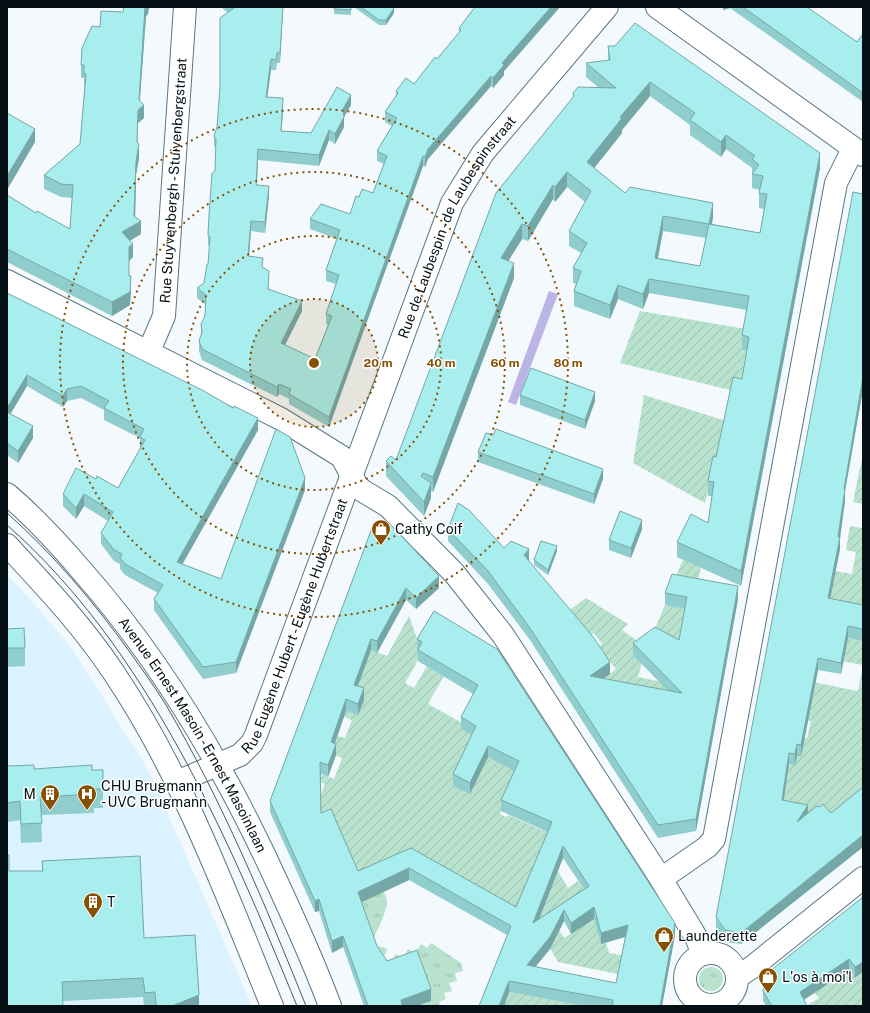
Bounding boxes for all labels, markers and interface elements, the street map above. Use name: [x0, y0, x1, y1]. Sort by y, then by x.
street label: Rue Stuyvenbergh - Stuivenbergstraat: [157, 57, 190, 304]
street label: Rue de Laubespin - de Laubespinstraat: [395, 113, 519, 341]
centre of rings: [307, 356, 321, 370]
text: 20 m: [364, 356, 393, 370]
text: 40 m: [426, 356, 456, 370]
text: 60 m: [490, 356, 520, 370]
text: 80 m: [553, 356, 583, 370]
street label: Rue Eugène Hubert - Eugène Hubertstraat: [238, 496, 350, 757]
shop icon: Cathy Coif: [370, 518, 392, 546]
place label: Cathy Coif: [395, 521, 463, 537]
street label: Avenue Ernest Masoin - Ernest Masoinlaan: [115, 614, 270, 855]
place label: CHU Brugmann - UVC Brugmann: [101, 778, 207, 810]
building icon: M: [39, 783, 61, 811]
hospital icon: CHU Brugmann - UVC Brugmann: [76, 783, 98, 811]
place label: M: [24, 786, 36, 802]
building icon: T: [82, 891, 104, 919]
place label: T: [107, 894, 115, 910]
shop icon: Launderette: [653, 925, 675, 953]
place label: Launderette: [678, 928, 757, 944]
shop icon: L'os à moi'l: [757, 966, 779, 994]
place label: L'os à moi'l: [782, 969, 853, 985]

